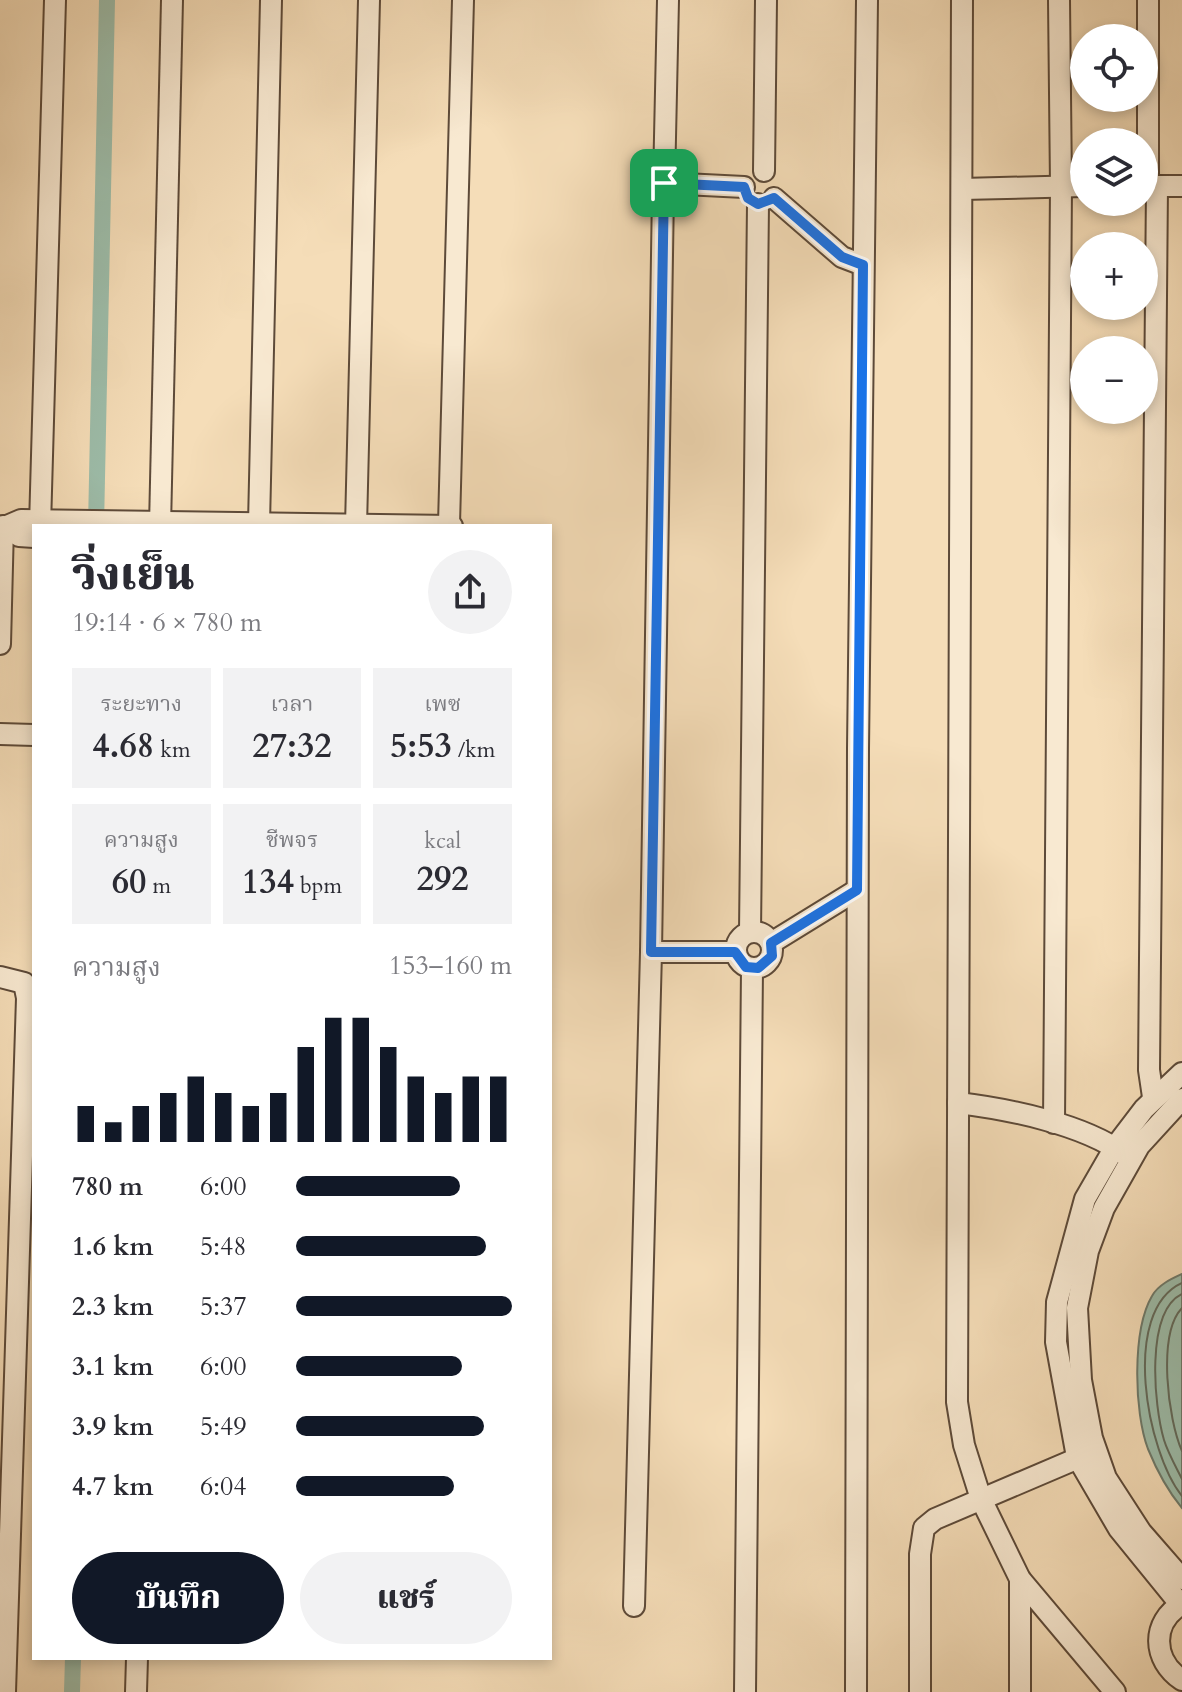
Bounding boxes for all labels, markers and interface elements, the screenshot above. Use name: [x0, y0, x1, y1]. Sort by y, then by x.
map controls: [1070, 24, 1158, 424]
button: locate: [1070, 24, 1158, 112]
button: layers: [1070, 128, 1158, 216]
pin: [630, 149, 698, 217]
icon: arrive: [642, 161, 686, 205]
button: +: [1070, 232, 1158, 320]
button: −: [1070, 336, 1158, 424]
text: วิ่งเย็น: [72, 545, 194, 605]
button: share: [428, 550, 512, 634]
text: 19:14 · 6 × 780 m: [72, 605, 262, 640]
text: ระยะทาง: [101, 689, 182, 719]
text: เวลา: [271, 689, 313, 719]
text: เพซ: [424, 689, 461, 719]
text: 4.68: [92, 723, 154, 769]
text: 27:32: [252, 723, 332, 769]
text: 5:53: [390, 723, 452, 769]
text: km: [154, 735, 191, 765]
text: /km: [452, 735, 495, 765]
text: ความสูง: [104, 825, 179, 855]
text: ชีพจร: [266, 825, 318, 855]
text: kcal: [424, 826, 461, 856]
text: 292: [417, 856, 469, 902]
text: 60: [112, 859, 146, 905]
text: 134: [242, 859, 294, 905]
text: m: [146, 871, 171, 901]
text: bpm: [294, 871, 342, 901]
text: 153–160 m: [389, 948, 512, 983]
text: ความสูง: [72, 950, 161, 985]
text: 780 m: [72, 1169, 143, 1204]
text: 6:00: [200, 1169, 247, 1204]
text: 1.6 km: [72, 1229, 153, 1264]
text: 5:48: [200, 1229, 247, 1264]
text: 2.3 km: [72, 1289, 153, 1324]
text: 5:37: [200, 1289, 247, 1324]
text: 3.1 km: [72, 1349, 153, 1384]
text: 6:00: [200, 1349, 247, 1384]
text: 3.9 km: [72, 1409, 153, 1444]
text: 5:49: [200, 1409, 247, 1444]
text: 4.7 km: [72, 1469, 153, 1504]
text: 6:04: [200, 1469, 247, 1504]
button: บันทึก: [72, 1552, 284, 1644]
button: แชร์: [300, 1552, 512, 1644]

